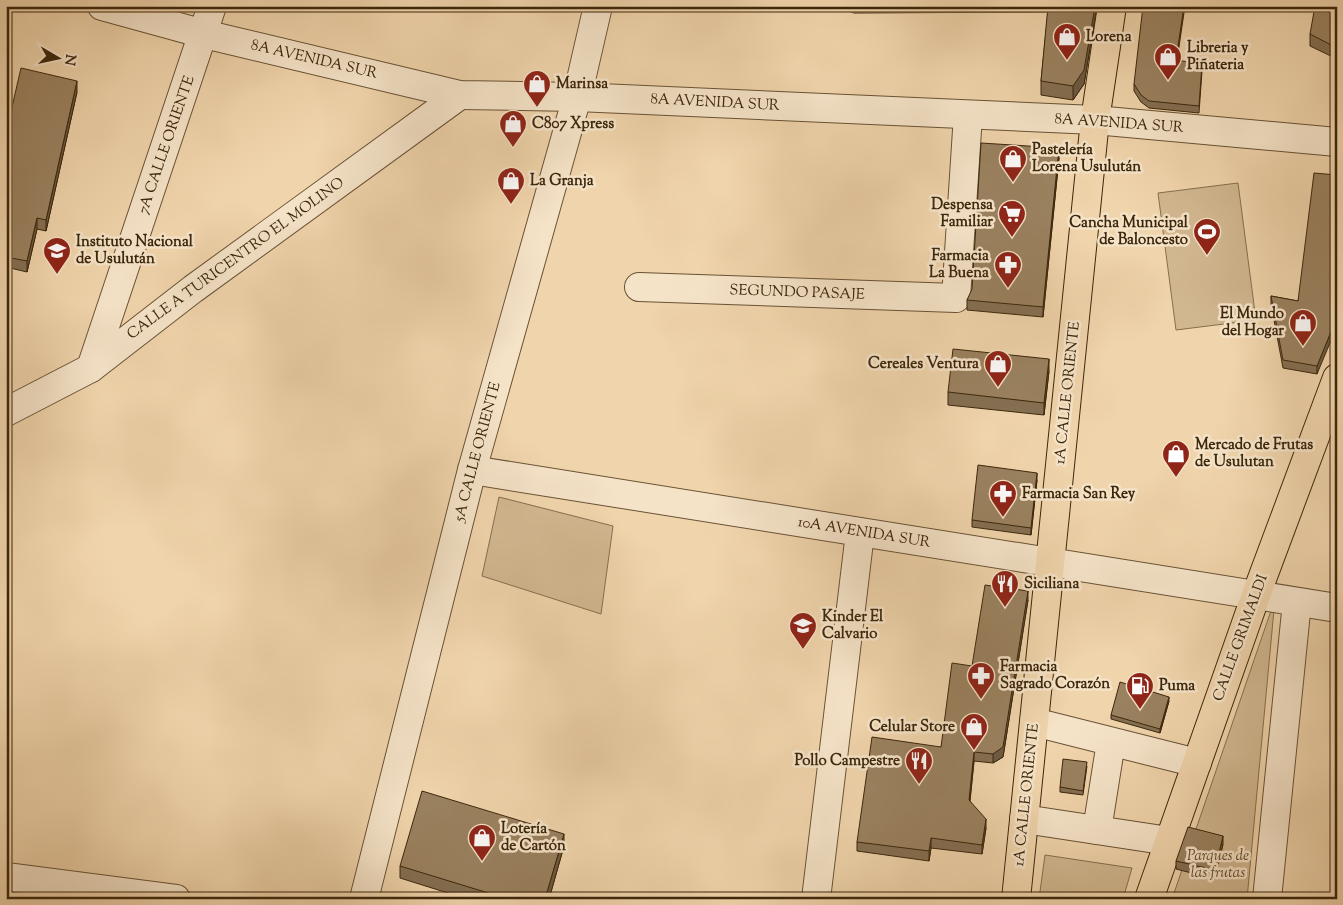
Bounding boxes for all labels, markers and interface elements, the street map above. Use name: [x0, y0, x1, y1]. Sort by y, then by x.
shop icon: Lorena: [1052, 22, 1082, 61]
place label: Lorena: [1086, 27, 1132, 48]
north arrow: [32, 32, 82, 82]
street label: 8A AVENIDA SUR: [249, 35, 380, 85]
place label: Libreria y Piñateria: [1187, 38, 1249, 76]
shop icon: Libreria y Piñateria: [1153, 42, 1183, 81]
text: N: [58, 53, 80, 67]
shop icon: Marinsa: [522, 69, 552, 108]
street label: 7A CALLE ORIENTE: [133, 73, 201, 217]
place label: Marinsa: [556, 74, 608, 95]
street label: 8A AVENIDA SUR: [650, 89, 780, 117]
shop icon: C807 Xpress: [498, 109, 528, 148]
street label: 8A AVENIDA SUR: [1054, 109, 1184, 139]
place label: C807 Xpress: [532, 114, 614, 135]
place label: Pastelería Lorena Usulután: [1032, 140, 1141, 178]
shop icon: Pastelería Lorena Usulután: [998, 144, 1028, 183]
shop icon: La Granja: [496, 166, 526, 205]
place label: La Granja: [530, 171, 594, 192]
street label: CALLE A TURICENTRO EL MOLINO: [123, 173, 349, 345]
place label: Despensa Familiar: [931, 195, 993, 233]
supermarket icon: Despensa Familiar: [997, 199, 1027, 238]
place label: Cancha Municipal de Baloncesto: [1069, 213, 1189, 251]
sports icon: Cancha Municipal de Baloncesto: [1192, 217, 1222, 256]
place label: Instituto Nacional de Usulután: [76, 232, 194, 270]
school or university icon: Instituto Nacional de Usulután: [42, 236, 72, 275]
place label: Farmacia La Buena: [929, 246, 989, 284]
pharmacy icon: Farmacia La Buena: [993, 250, 1023, 289]
street label: SEGUNDO PASAJE: [729, 280, 865, 306]
place label: El Mundo del Hogar: [1220, 304, 1284, 342]
shop icon: El Mundo del Hogar: [1288, 308, 1318, 347]
street label: 1A CALLE ORIENTE: [1050, 321, 1086, 465]
shop icon: Cereales Ventura: [983, 349, 1013, 388]
place label: Cereales Ventura: [868, 354, 979, 375]
street label: 5A CALLE ORIENTE: [449, 380, 507, 525]
place label: Mercado de Frutas de Usulutan: [1195, 435, 1313, 473]
shop icon: Mercado de Frutas de Usulutan: [1161, 439, 1191, 478]
pharmacy icon: Farmacia San Rey: [988, 479, 1018, 518]
place label: Farmacia San Rey: [1022, 484, 1136, 505]
street label: 10A AVENIDA SUR: [796, 512, 932, 554]
restaurant icon: Siciliana: [990, 569, 1020, 608]
street label: CALLE GRIMALDI: [1208, 572, 1274, 704]
place label: Siciliana: [1024, 574, 1079, 595]
place label: Kinder El Calvario: [822, 607, 884, 645]
school or university icon: Kinder El Calvario: [788, 611, 818, 650]
place label: Farmacia Sagrado Corazón: [1000, 657, 1110, 695]
pharmacy icon: Farmacia Sagrado Corazón: [966, 661, 996, 700]
fuel station icon: Puma: [1125, 671, 1155, 710]
place label: Puma: [1159, 676, 1195, 697]
shop icon: Celular Store: [959, 712, 989, 751]
place label: Celular Store: [869, 717, 955, 738]
street label: 1A CALLE ORIENTE: [1009, 723, 1045, 867]
restaurant icon: Pollo Campestre: [904, 746, 934, 785]
place label: Pollo Campestre: [794, 751, 900, 772]
place label: Lotería de Cartón: [501, 819, 566, 857]
shop icon: Lotería de Cartón: [467, 823, 497, 862]
park label: Parques de las frutas: [1187, 846, 1249, 884]

